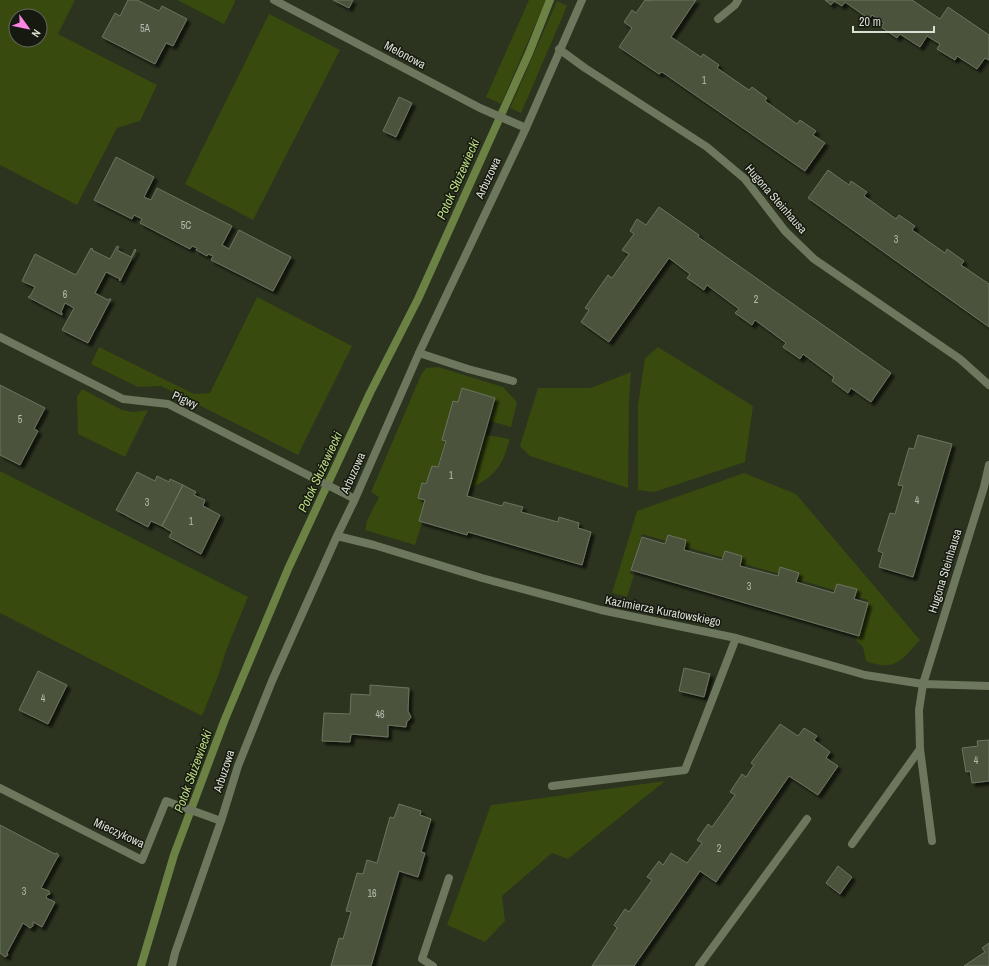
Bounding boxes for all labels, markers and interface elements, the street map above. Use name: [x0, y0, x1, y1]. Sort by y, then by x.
north arrow: [8, 8, 48, 48]
scale bar: [853, 8, 934, 34]
text: 20 m: [859, 14, 881, 30]
house number: 5A: [140, 22, 151, 35]
text: N: [29, 27, 44, 40]
street label: Melonowa: [381, 37, 429, 73]
house number: 1: [702, 74, 707, 87]
water label: Potok Służewiecki: [433, 136, 483, 222]
street label: Arbuzowa: [471, 154, 505, 202]
street label: Hugona Steinhausa: [741, 161, 811, 237]
house number: 5C: [181, 219, 191, 232]
house number: 3: [894, 233, 899, 246]
house number: 6: [63, 288, 68, 301]
house number: 2: [754, 293, 759, 306]
street label: Pigwy: [170, 387, 201, 413]
house number: 5: [18, 413, 23, 426]
water label: Potok Służewiecki: [294, 429, 346, 515]
street label: Arbuzowa: [336, 449, 369, 497]
house number: 1: [449, 469, 454, 482]
house number: 4: [915, 494, 920, 507]
house number: 3: [145, 496, 150, 509]
house number: 1: [189, 515, 194, 528]
street label: Hugona Steinhausa: [925, 527, 966, 615]
house number: 3: [747, 580, 752, 593]
street label: Kazimierza Kuratowskiego: [604, 592, 722, 630]
house number: 4: [41, 692, 46, 705]
house number: 46: [375, 708, 385, 721]
water label: Potok Służewiecki: [170, 727, 216, 815]
street label: Arbuzowa: [209, 747, 239, 795]
house number: 4: [974, 754, 979, 767]
street label: Mieczykowa: [91, 814, 147, 852]
house number: 2: [717, 842, 722, 855]
house number: 3: [22, 885, 27, 898]
house number: 16: [367, 887, 377, 900]

